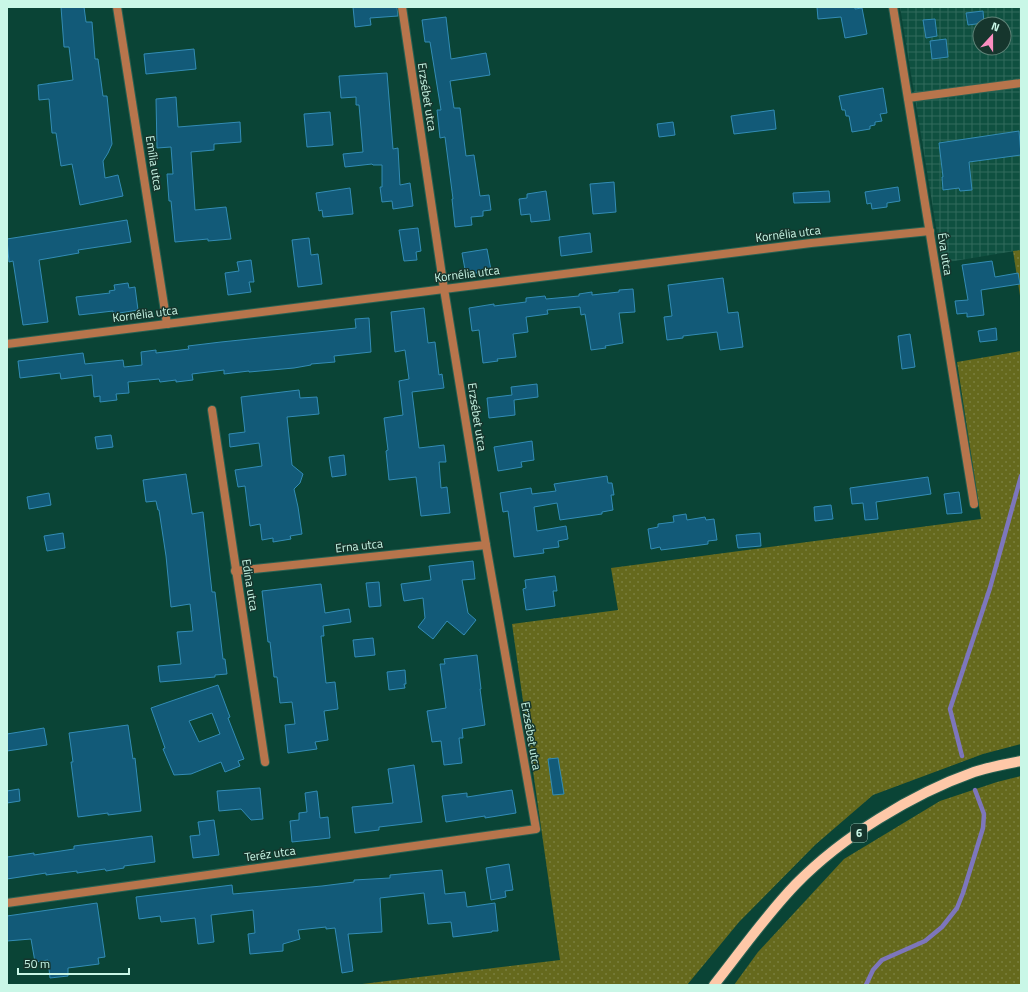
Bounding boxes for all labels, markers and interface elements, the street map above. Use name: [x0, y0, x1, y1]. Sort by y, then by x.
north arrow: [972, 16, 1012, 56]
text: N: [989, 18, 1002, 35]
street label: Erzsébet utca: [413, 61, 442, 132]
street label: Emília utca: [141, 134, 168, 192]
street label: Kornélia utca: [754, 220, 822, 247]
street label: Éva utca: [933, 231, 958, 276]
street label: Kornélia utca: [433, 260, 501, 287]
street label: Kornélia utca: [111, 300, 179, 327]
street label: Erzsébet utca: [463, 381, 492, 452]
street label: Erna utca: [334, 534, 384, 557]
street label: Edina utca: [237, 558, 264, 612]
street label: Erzsébet utca: [516, 700, 547, 771]
road number: 6: [851, 824, 867, 842]
street label: Teréz utca: [243, 841, 297, 866]
scale bar: [18, 950, 129, 976]
text: 50 m: [24, 954, 50, 973]

